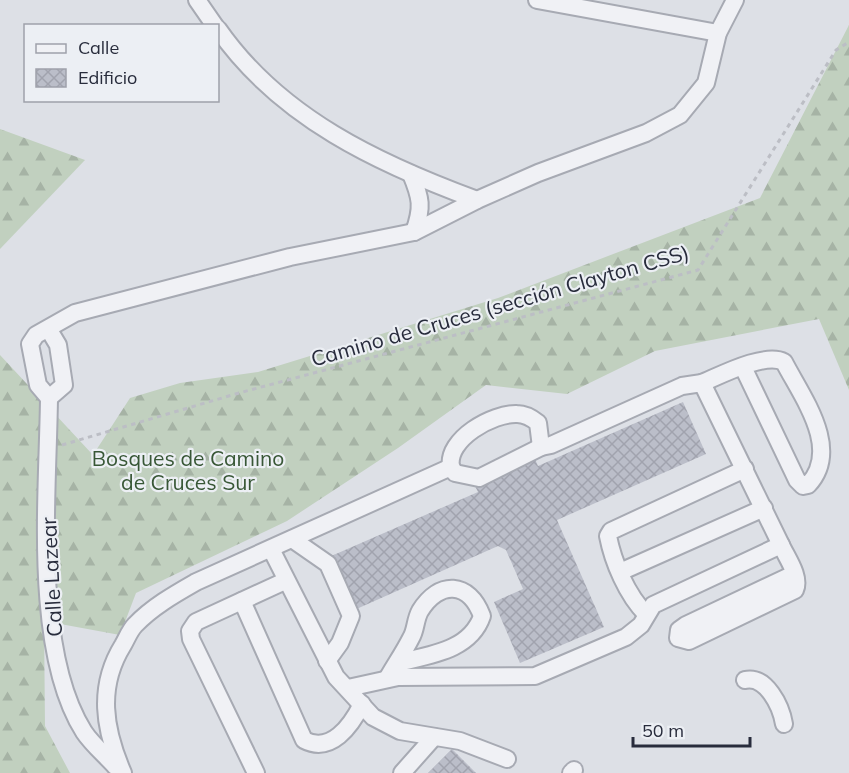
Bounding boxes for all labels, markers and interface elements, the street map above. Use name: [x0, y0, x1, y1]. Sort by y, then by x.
legend: [24, 24, 219, 102]
text: Calle: [78, 36, 119, 59]
text: Edificio: [78, 66, 137, 89]
street label: Camino de Cruces (sección Clayton CSS): [308, 239, 692, 372]
park label: Bosques de Camino de Cruces Sur: [92, 445, 284, 495]
street label: Calle Lazear: [35, 516, 67, 638]
scale bar: [633, 710, 750, 748]
text: 50 m: [642, 719, 684, 742]

